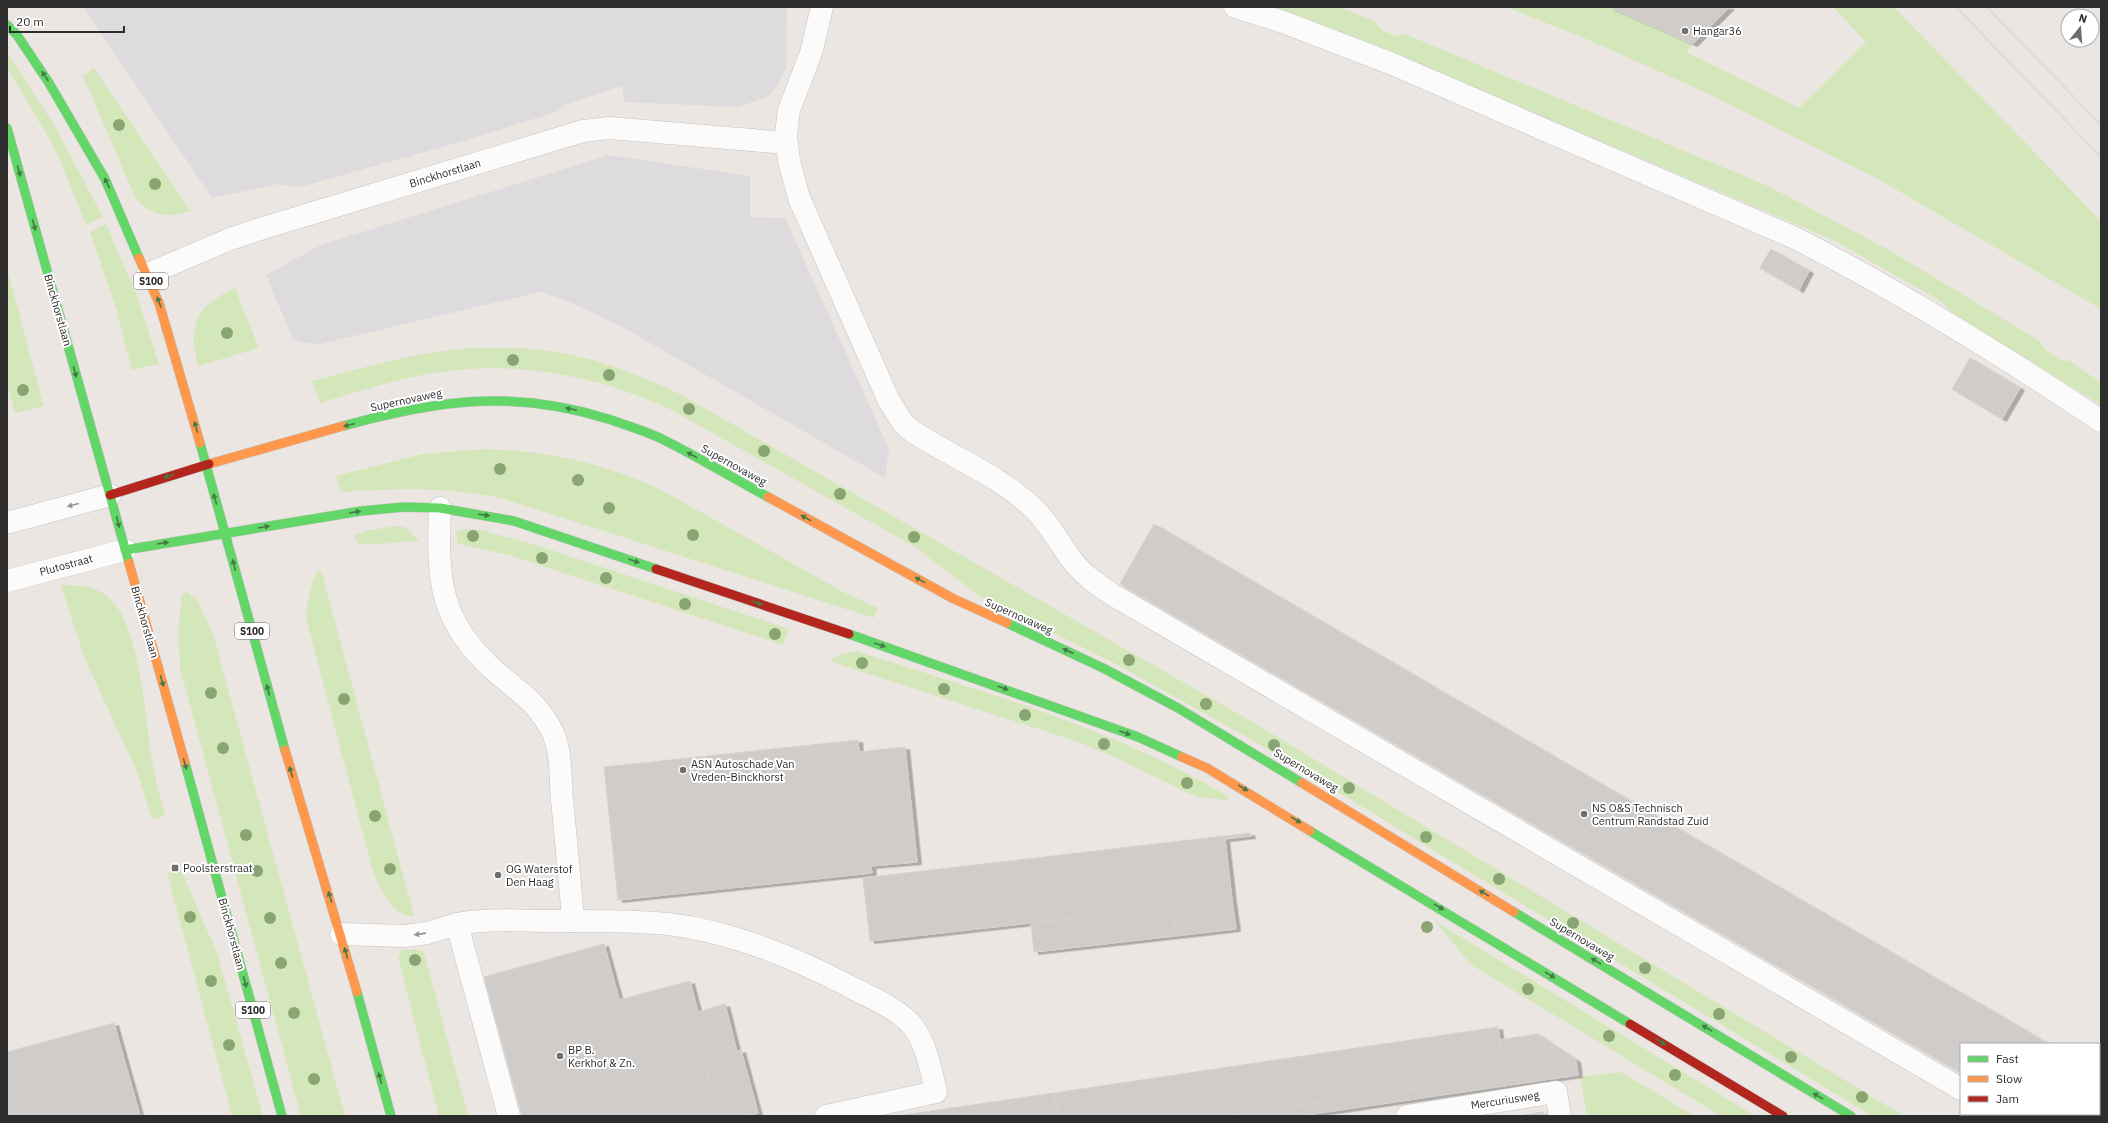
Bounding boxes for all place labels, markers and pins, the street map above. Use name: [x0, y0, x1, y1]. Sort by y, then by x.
place label: Hangar36: [1693, 24, 1742, 38]
marker: Hangar36: [1680, 26, 1690, 36]
place label: ASN Autoschade Van Vreden-Binckhorst: [691, 757, 795, 784]
marker: ASN Autoschade Van Vreden-Binckhorst: [678, 765, 688, 775]
place label: NS O&S Technisch Centrum Randstad Zuid: [1592, 801, 1709, 828]
marker: NS O&S Technisch Centrum Randstad Zuid: [1579, 809, 1589, 819]
place label: Poolsterstraat: [183, 861, 253, 875]
place label: OG Waterstof Den Haag: [506, 862, 573, 889]
marker: Poolsterstraat: [170, 863, 180, 873]
marker: OG Waterstof Den Haag: [493, 870, 503, 880]
place label: BP B. Kerkhof & Zn.: [568, 1043, 635, 1070]
marker: BP B. Kerkhof & Zn.: [555, 1051, 565, 1061]

